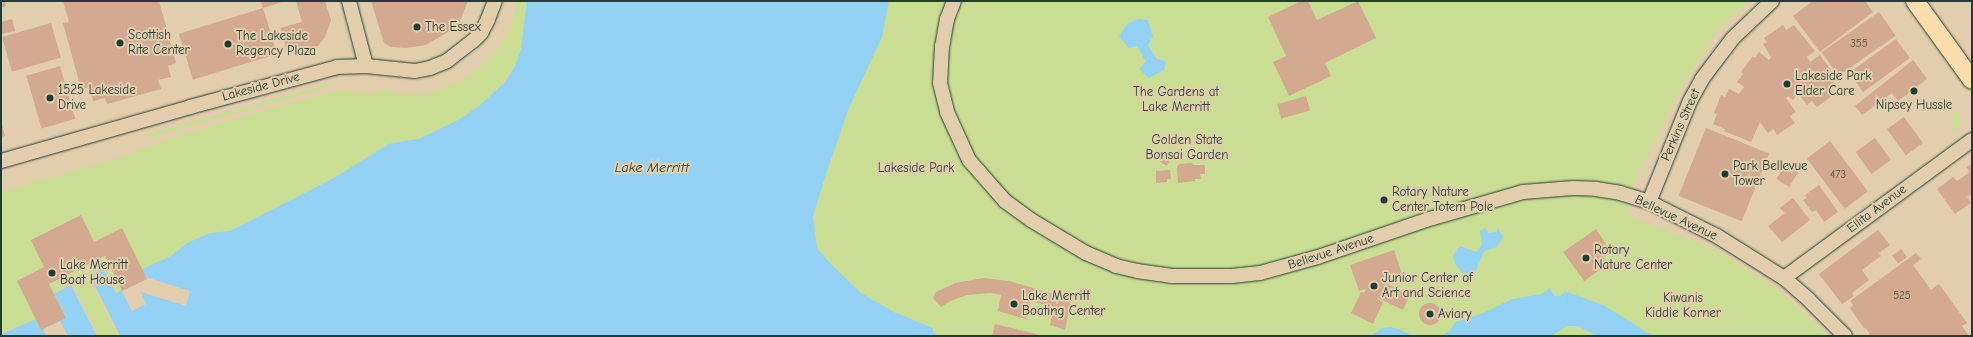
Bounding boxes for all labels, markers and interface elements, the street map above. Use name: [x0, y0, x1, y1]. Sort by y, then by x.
place label: The Essex: [425, 19, 481, 35]
marker: The Essex: [412, 22, 422, 32]
place label: Scottish Rite Center: [128, 28, 190, 59]
place label: The Lakeside Regency Plaza: [236, 29, 316, 60]
house number: 355: [1850, 37, 1868, 51]
marker: Scottish Rite Center: [115, 38, 125, 48]
marker: The Lakeside Regency Plaza: [223, 39, 233, 49]
street label: Lakeside Drive: [221, 69, 301, 105]
place label: Lakeside Park Elder Care: [1795, 69, 1872, 100]
marker: Lakeside Park Elder Care: [1782, 79, 1792, 89]
place label: 1525 Lakeside Drive: [58, 83, 136, 114]
park label: The Gardens at Lake Merritt: [1133, 85, 1219, 116]
marker: Nipsey Hussle: [1909, 86, 1919, 96]
street label: Perkins Street: [1658, 87, 1704, 163]
marker: 1525 Lakeside Drive: [45, 93, 55, 103]
place label: Nipsey Hussle: [1876, 97, 1952, 113]
park label: Golden State Bonsai Garden: [1146, 133, 1228, 164]
place label: Park Bellevue Tower: [1733, 159, 1808, 190]
water label: Lake Merritt: [615, 160, 689, 176]
park label: Lakeside Park: [878, 160, 954, 176]
house number: 473: [1830, 168, 1846, 182]
marker: Park Bellevue Tower: [1720, 169, 1730, 179]
street label: Ellita Avenue: [1844, 182, 1910, 236]
place label: Rotary Nature Center Totem Pole: [1392, 185, 1493, 216]
street label: Bellevue Avenue: [1632, 192, 1720, 244]
marker: Rotary Nature Center Totem Pole: [1379, 195, 1389, 205]
street label: Bellevue Avenue: [1286, 231, 1376, 273]
place label: Rotary Nature Center: [1594, 243, 1672, 274]
marker: Rotary Nature Center: [1581, 253, 1591, 263]
place label: Lake Merritt Boat House: [60, 258, 128, 289]
marker: Lake Merritt Boat House: [47, 268, 57, 278]
place label: Junior Center of Art and Science: [1382, 271, 1473, 302]
marker: Junior Center of Art and Science: [1369, 281, 1379, 291]
place label: Lake Merritt Boating Center: [1022, 289, 1105, 320]
house number: 525: [1893, 289, 1911, 303]
park label: Kiwanis Kiddie Korner: [1645, 291, 1721, 322]
marker: Lake Merritt Boating Center: [1009, 299, 1019, 309]
place label: Aviary: [1438, 306, 1472, 322]
marker: Aviary: [1425, 309, 1435, 319]

